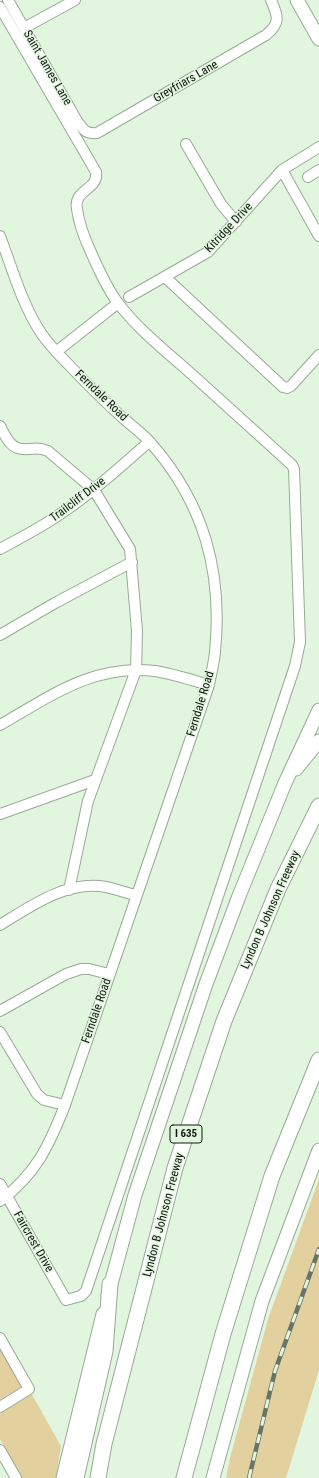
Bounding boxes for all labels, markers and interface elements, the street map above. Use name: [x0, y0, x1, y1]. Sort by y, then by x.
street label: Saint James Lane: [20, 28, 74, 108]
street label: Greyfriars Lane: [151, 58, 221, 106]
street label: Kitridge Drive: [202, 200, 256, 256]
street label: Ferndale Road: [72, 367, 130, 425]
street label: Trailcliff Drive: [47, 474, 109, 526]
street label: Ferndale Road: [184, 670, 218, 738]
street label: Lyndon B Johnson Freeway: [238, 849, 304, 971]
street label: Ferndale Road: [79, 977, 115, 1045]
road number: I 635: [170, 1125, 202, 1143]
street label: Lyndon B Johnson Freeway: [140, 1151, 188, 1279]
street label: Faircrest Drive: [10, 1209, 56, 1275]

